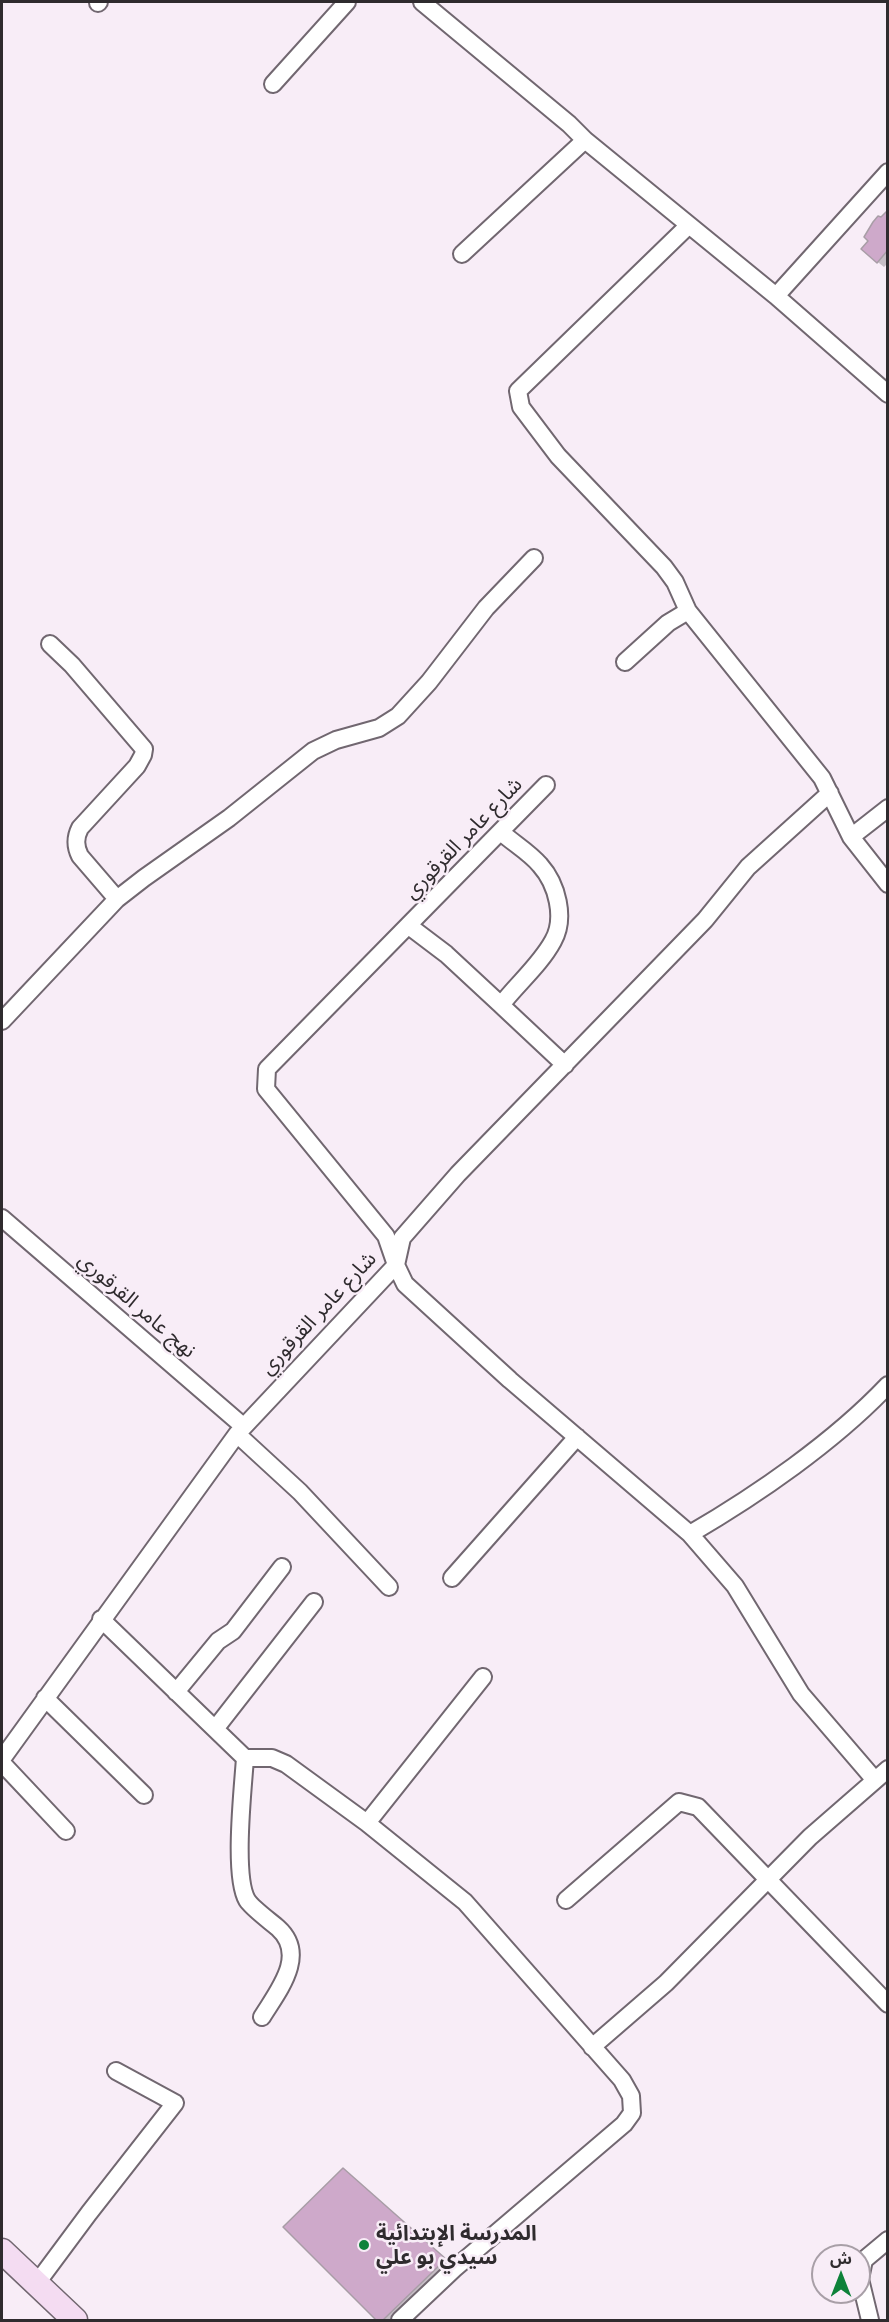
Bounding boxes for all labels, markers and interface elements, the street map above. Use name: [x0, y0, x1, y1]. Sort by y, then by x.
street label: شارع عامر القرقوري: [399, 772, 527, 904]
street label: شارع عامر القرقوري: [254, 1246, 382, 1380]
street label: نهج عامر القرقوري: [73, 1247, 201, 1363]
place label: المدرسة الإبتدائية سيدي بو علي: [376, 2220, 537, 2270]
marker: المدرسة الإبتدائية سيدي بو علي: [357, 2238, 371, 2252]
north arrow: [811, 2244, 871, 2304]
text: ش: [830, 2248, 852, 2267]

